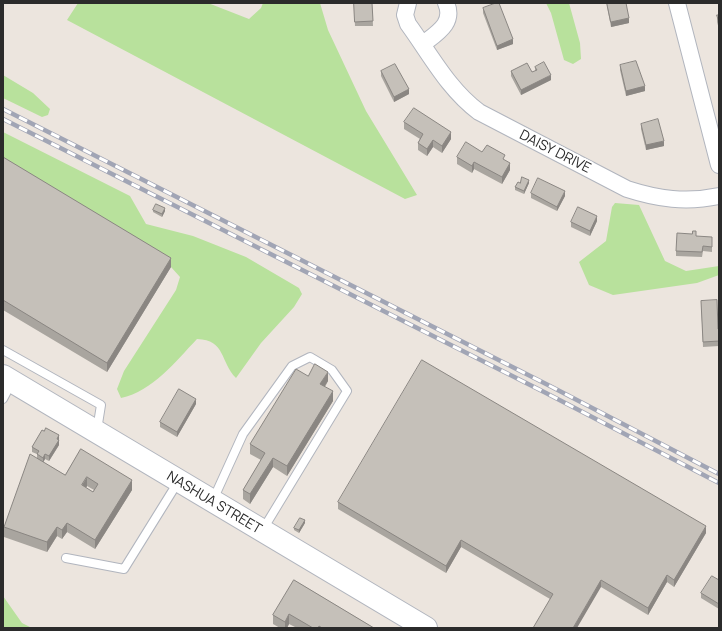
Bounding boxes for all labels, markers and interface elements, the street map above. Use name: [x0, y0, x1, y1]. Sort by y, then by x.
street label: DAISY DRIVE: [516, 127, 594, 177]
street label: NASHUA STREET: [164, 468, 264, 538]

